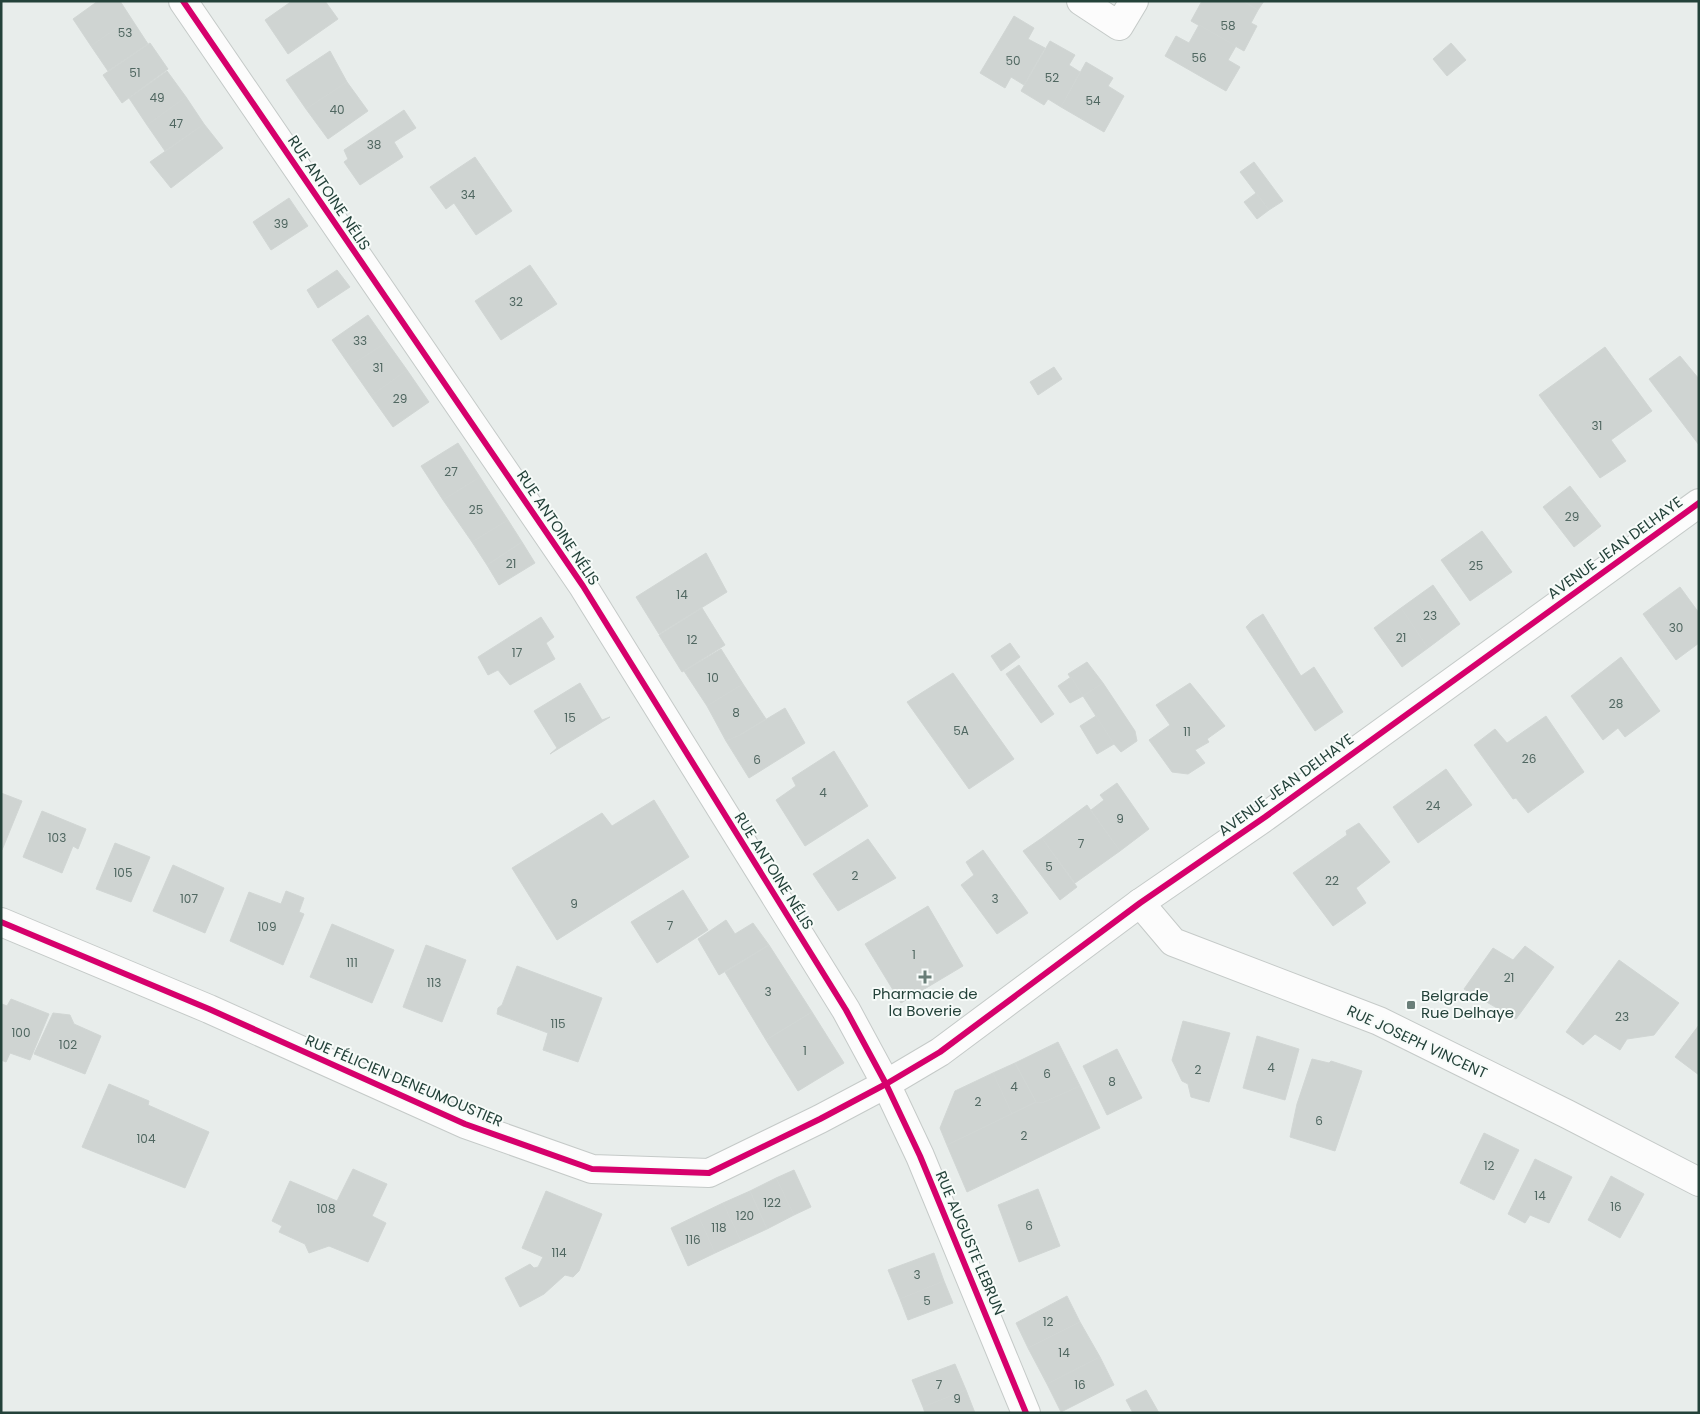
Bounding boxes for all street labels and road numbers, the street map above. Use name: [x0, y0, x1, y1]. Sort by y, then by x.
street label: RUE ANTOINE NÉLIS: [283, 131, 376, 254]
street label: RUE ANTOINE NÉLIS: [512, 466, 605, 589]
street label: AVENUE JEAN DELHAYE: [1543, 491, 1687, 604]
street label: AVENUE JEAN DELHAYE: [1214, 728, 1358, 841]
street label: RUE ANTOINE NÉLIS: [730, 808, 819, 933]
street label: RUE JOSEPH VINCENT: [1344, 1000, 1491, 1083]
street label: RUE FÉLICIEN DENEUMOUSTIER: [302, 1029, 506, 1132]
street label: RUE AUGUSTE LEBRUN: [931, 1167, 1010, 1318]

